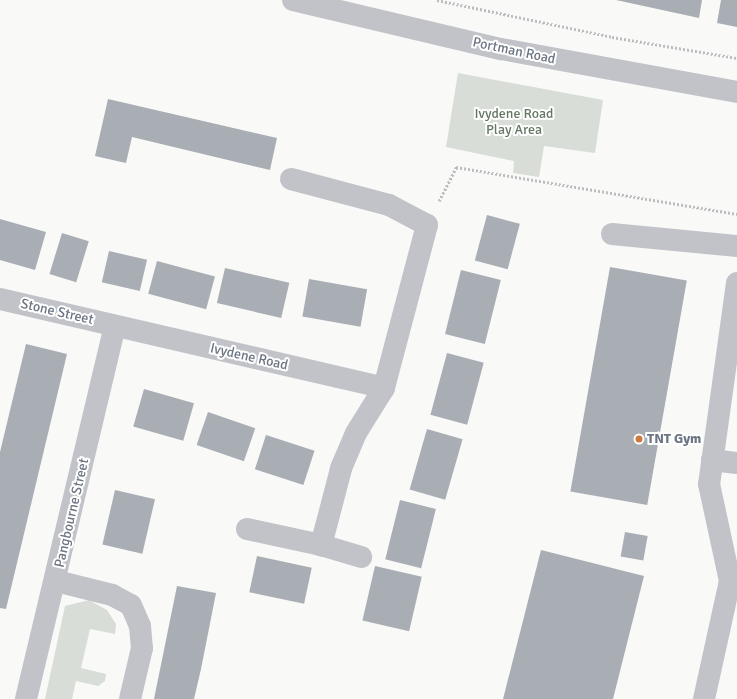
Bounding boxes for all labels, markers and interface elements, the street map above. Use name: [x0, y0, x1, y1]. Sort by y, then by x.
street label: Portman Road: [471, 34, 557, 68]
park label: Ivydene Road Play Area: [474, 106, 554, 138]
street label: Stone Street: [19, 295, 95, 329]
street label: Ivydene Road: [209, 340, 289, 374]
place label: TNT Gym: [647, 431, 701, 447]
marker: TNT Gym: [634, 434, 644, 444]
street label: Pangbourne Street: [51, 457, 93, 569]

